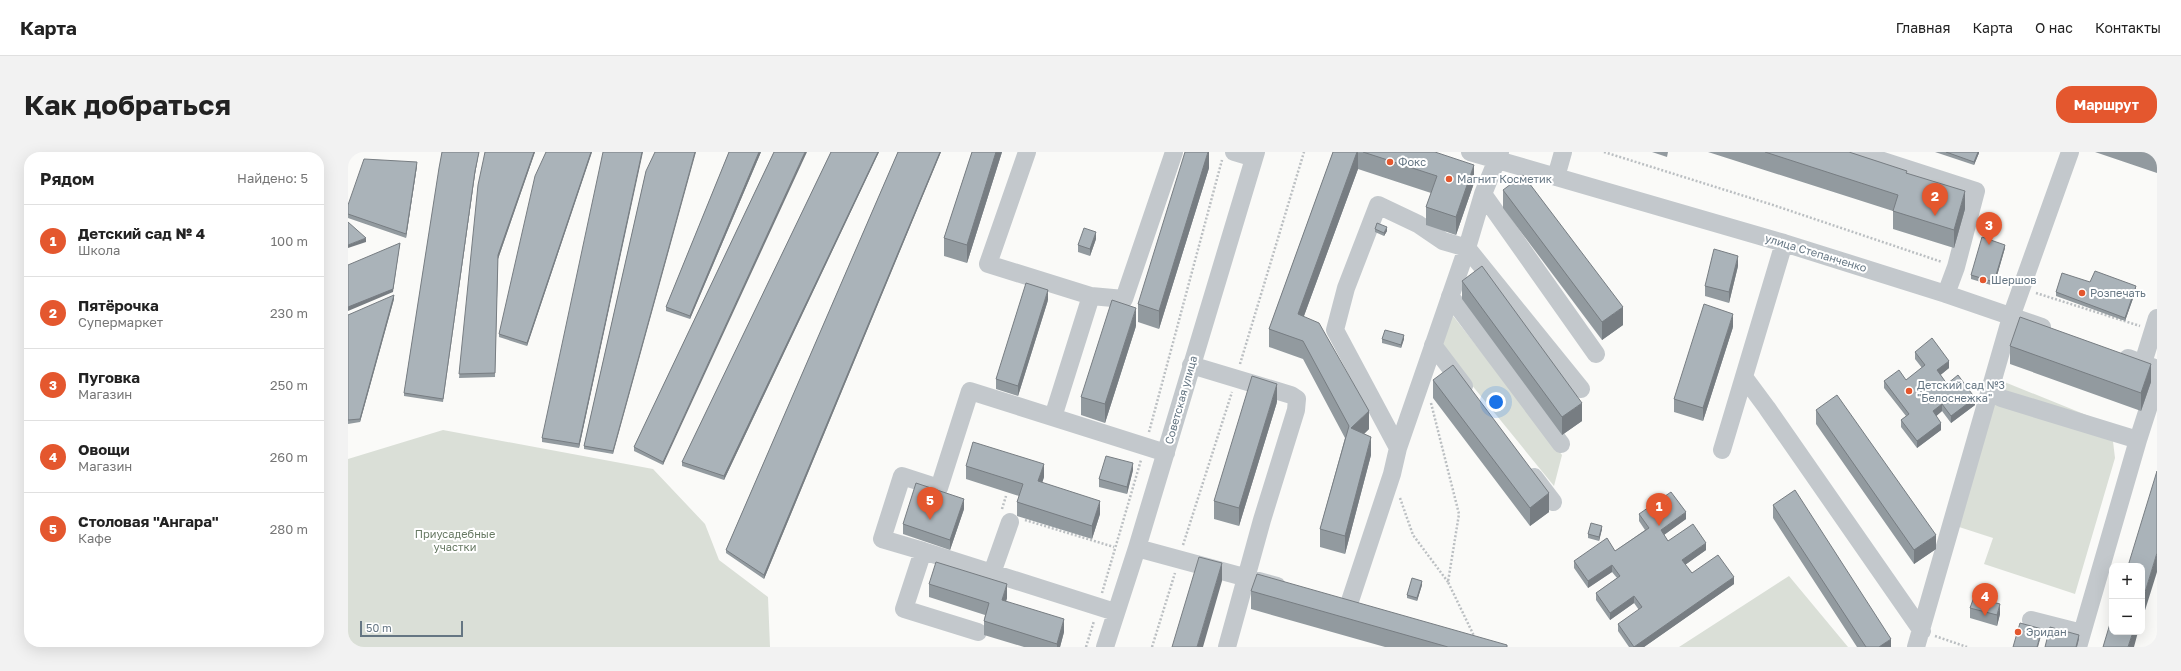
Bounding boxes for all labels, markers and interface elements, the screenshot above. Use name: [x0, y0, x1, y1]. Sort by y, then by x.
text: Карта: [20, 16, 77, 39]
text: Главная: [1896, 19, 1950, 36]
text: Карта: [1972, 19, 2013, 36]
text: О нас: [2035, 19, 2073, 36]
text: Контакты: [2095, 19, 2161, 36]
button: Маршрут: [2056, 86, 2157, 123]
text: Как добраться: [24, 88, 231, 121]
place label: Фокс: [1398, 155, 1426, 168]
marker: Фокс: [1385, 157, 1395, 167]
text: Рядом: [40, 168, 94, 189]
text: Найдено: 5: [237, 170, 308, 186]
place label: Магнит Косметик: [1457, 172, 1553, 185]
marker: Магнит Косметик: [1444, 174, 1454, 184]
pin: 2: [1922, 183, 1948, 216]
pin: 3: [1976, 212, 2002, 245]
text: Детский сад № 4: [78, 224, 205, 242]
street label: улица Степанченко: [1764, 231, 1869, 274]
text: 1: [50, 233, 56, 249]
text: 100 m: [271, 233, 308, 249]
text: Школа: [78, 242, 120, 258]
place label: Шершов: [1991, 273, 2037, 286]
marker: Шершов: [1978, 275, 1988, 285]
place label: Розпечать: [2090, 286, 2146, 299]
marker: Розпечать: [2077, 288, 2087, 298]
text: Пятёрочка: [78, 296, 159, 314]
text: 2: [49, 305, 57, 321]
text: 230 m: [270, 305, 308, 321]
text: Супермаркет: [78, 314, 163, 330]
street label: Советская улица: [1162, 354, 1199, 446]
text: Пуговка: [78, 368, 140, 386]
text: 3: [49, 377, 57, 393]
text: 250 m: [270, 377, 308, 393]
place label: Детский сад №3 "Белоснежка": [1917, 378, 2005, 404]
text: Магазин: [78, 386, 132, 402]
marker: Детский сад №3 "Белоснежка": [1904, 386, 1914, 396]
your location: [1486, 392, 1506, 412]
text: Овощи: [78, 440, 130, 458]
text: 4: [49, 449, 57, 465]
text: 260 m: [270, 449, 308, 465]
text: Магазин: [78, 458, 132, 474]
pin: 5: [917, 487, 943, 520]
pin: 1: [1646, 493, 1672, 526]
text: Столовая "Ангара": [78, 512, 219, 530]
text: 5: [49, 521, 57, 537]
text: 280 m: [270, 521, 308, 537]
park label: Приусадебные участки: [415, 527, 495, 553]
text: Кафе: [78, 530, 111, 546]
map controls: [2109, 563, 2145, 635]
button: +: [2109, 563, 2145, 599]
pin: 4: [1972, 583, 1998, 616]
button: −: [2109, 599, 2145, 635]
scale bar: [360, 619, 463, 638]
text: 50 m: [366, 621, 392, 634]
place label: Эридан: [2026, 625, 2067, 638]
marker: Эридан: [2013, 627, 2023, 637]

